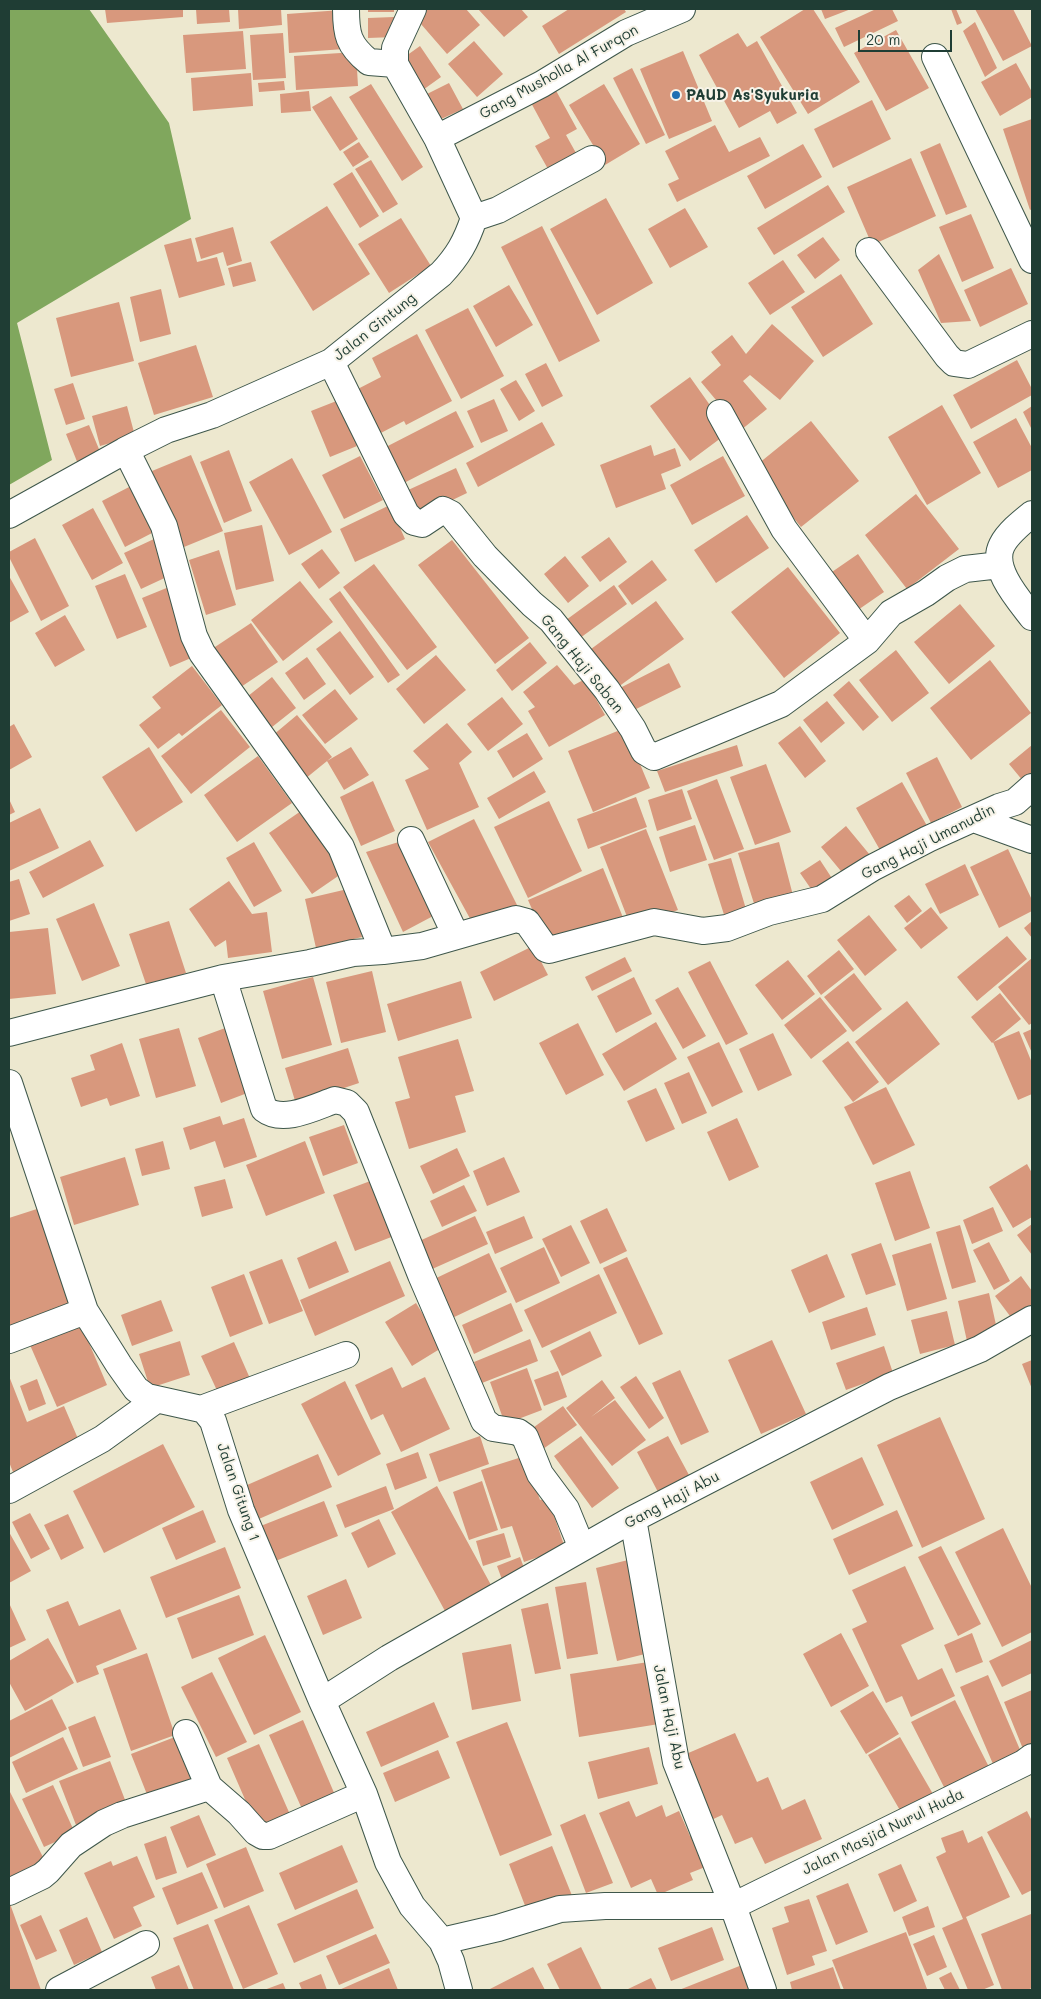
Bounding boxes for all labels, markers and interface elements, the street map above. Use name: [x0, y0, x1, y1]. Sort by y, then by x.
scale bar: [861, 20, 955, 52]
street label: Gang Musholla Al Furqon: [477, 21, 641, 123]
text: 20 m: [866, 29, 900, 49]
place label: PAUD As'Syukuria: [686, 86, 819, 104]
marker: PAUD As'Syukuria: [670, 89, 682, 101]
street label: Jalan Gintung: [330, 289, 420, 365]
street label: Gang Haji Saban: [537, 611, 627, 717]
street label: Gang Haji Umanudin: [858, 801, 998, 883]
street label: Jalan Gitung 1: [213, 1440, 263, 1544]
street label: Gang Haji Abu: [621, 1467, 723, 1533]
street label: Jalan Haji Abu: [649, 1663, 689, 1771]
street label: Jalan Masjid Nurul Huda: [799, 1785, 967, 1879]

